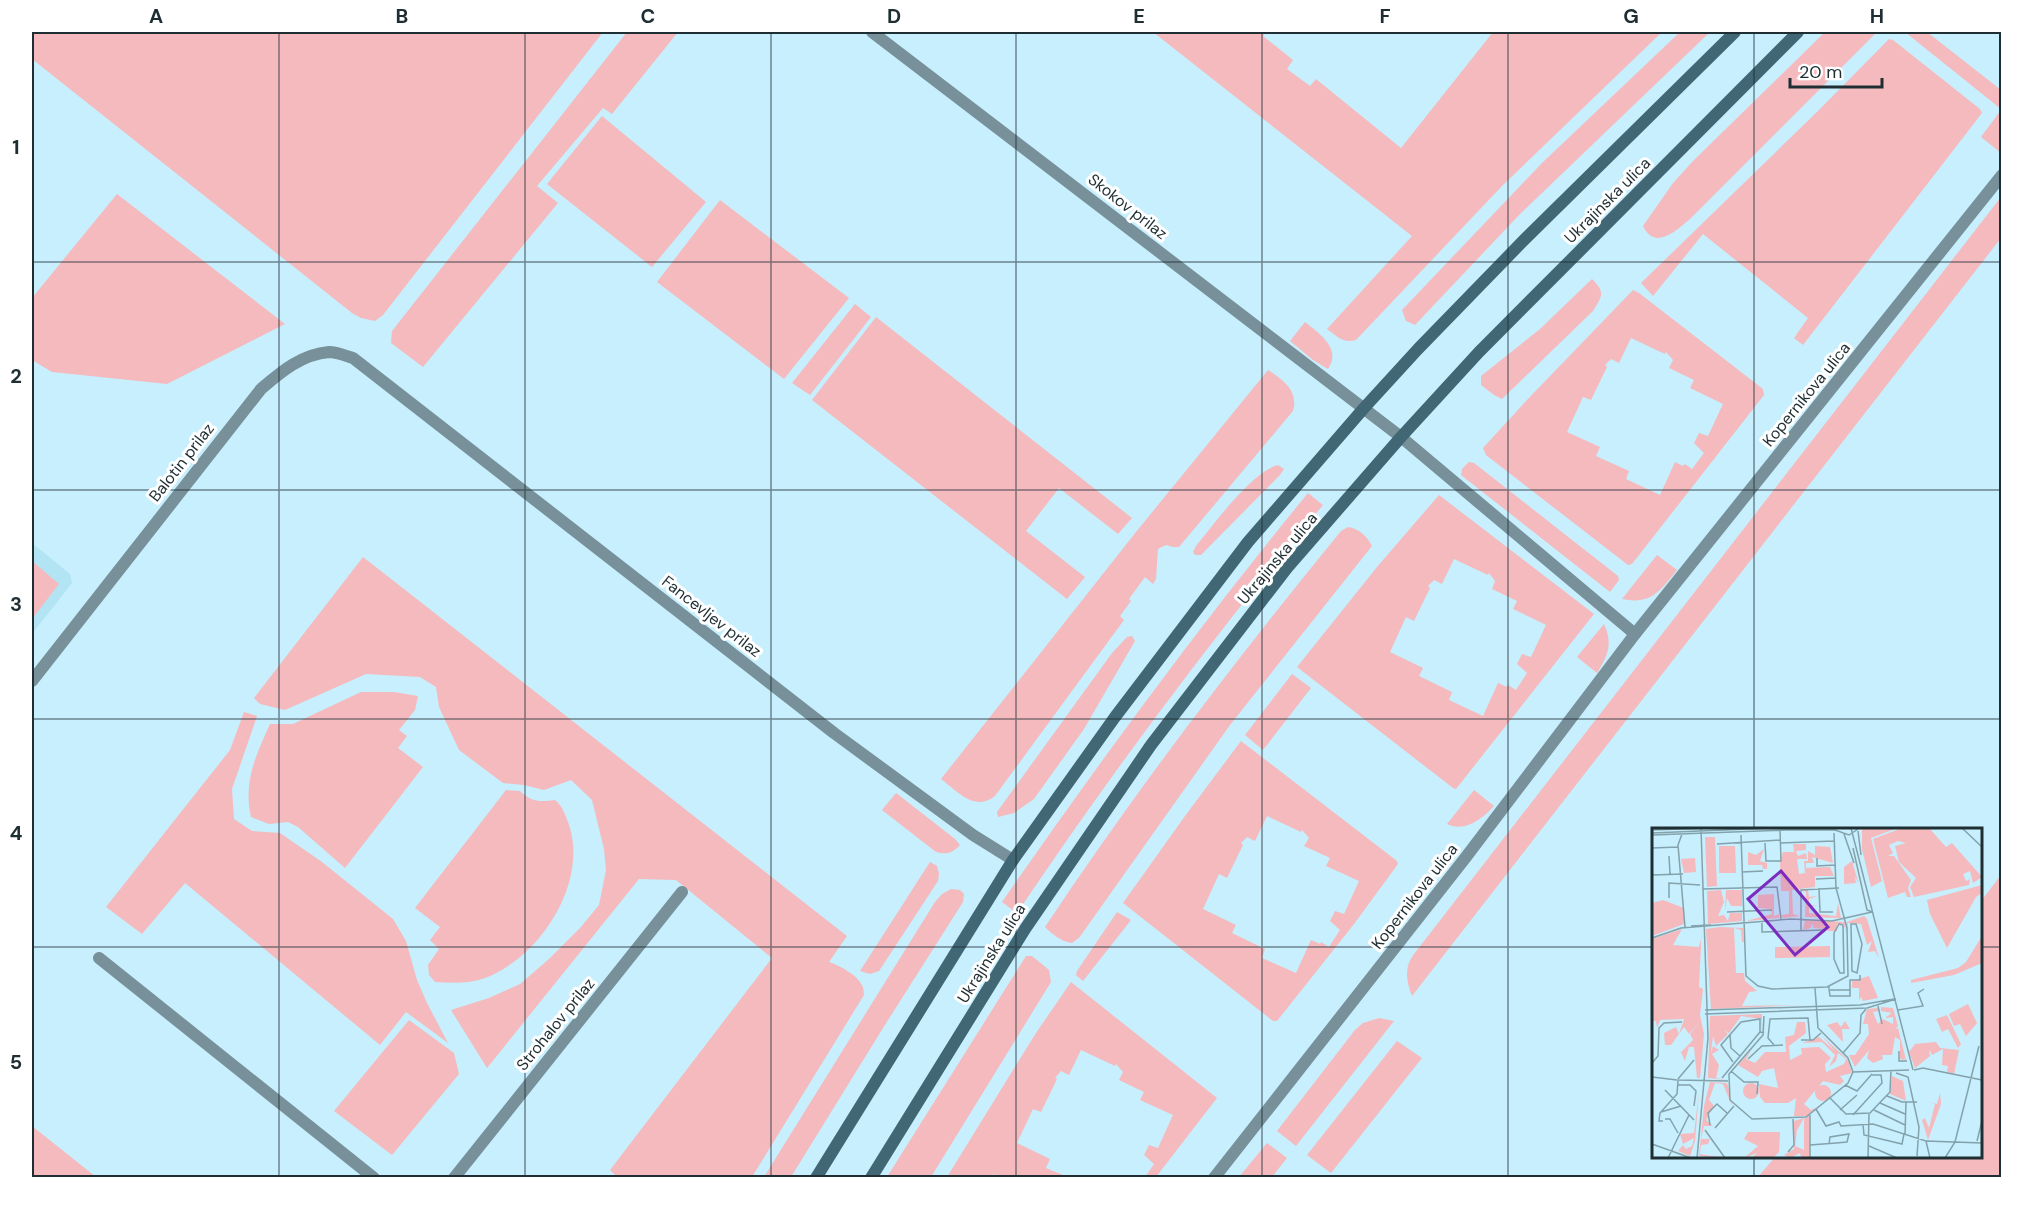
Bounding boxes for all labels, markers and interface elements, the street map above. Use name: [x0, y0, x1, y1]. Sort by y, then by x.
text: A: [149, 3, 163, 29]
text: B: [396, 3, 408, 29]
text: C: [641, 3, 655, 29]
text: D: [887, 3, 901, 29]
text: E: [1133, 3, 1145, 29]
text: F: [1379, 3, 1391, 29]
text: G: [1623, 3, 1639, 29]
text: H: [1870, 3, 1884, 29]
scale bar: [1790, 51, 1882, 89]
text: 20 m: [1799, 60, 1842, 84]
text: 1: [12, 134, 20, 160]
street label: Ukrajinska ulica: [1560, 153, 1655, 248]
street label: Skokov prilaz: [1084, 169, 1172, 244]
street label: Kopernikova ulica: [1758, 338, 1855, 451]
text: 2: [10, 363, 22, 389]
street label: Balotin prilaz: [144, 419, 219, 506]
street label: Ukrajinska ulica: [1233, 508, 1322, 609]
street label: Fancevljev prilaz: [658, 571, 766, 662]
text: 3: [10, 591, 22, 617]
text: 4: [10, 820, 23, 846]
inset map: [1652, 828, 1982, 1158]
street label: Kopernikova ulica: [1367, 839, 1462, 953]
street label: Ukrajinska ulica: [952, 900, 1030, 1007]
street label: Strohalov prilaz: [512, 974, 599, 1075]
text: 5: [10, 1049, 22, 1075]

